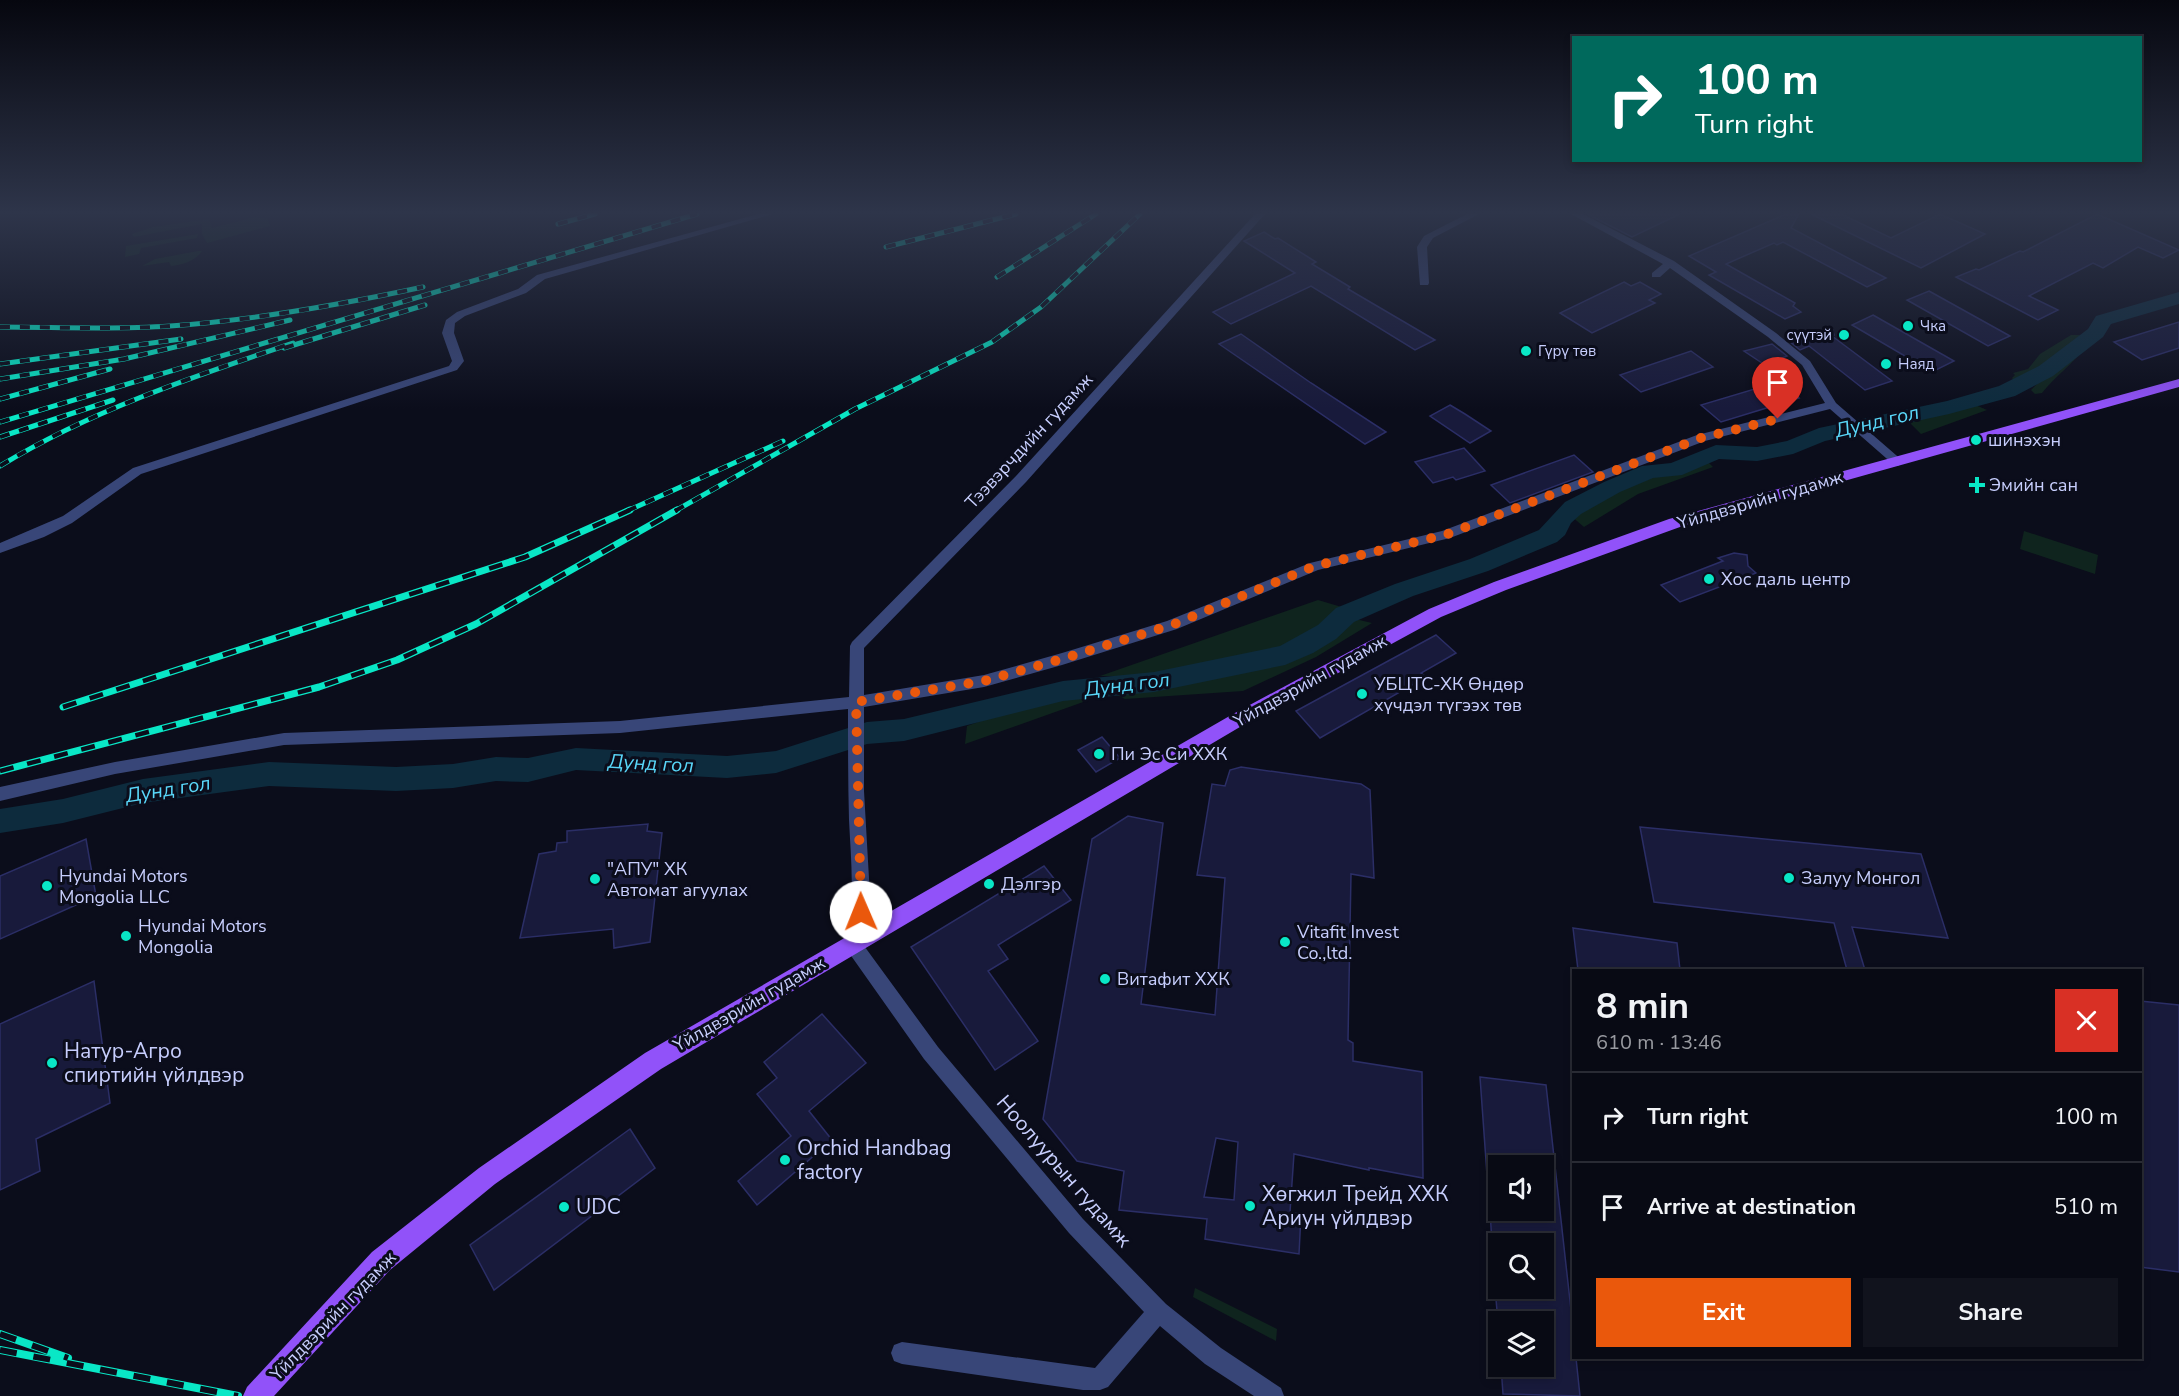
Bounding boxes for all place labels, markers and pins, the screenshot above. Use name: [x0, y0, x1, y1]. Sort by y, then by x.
place label: Чка: [1920, 316, 1946, 336]
marker: Чка: [1901, 319, 1915, 333]
place label: сүүтэй: [1787, 325, 1832, 345]
marker: сүүтэй: [1837, 328, 1851, 342]
place label: Гүрү төв: [1538, 341, 1596, 361]
marker: Гүрү төв: [1519, 344, 1533, 358]
place label: Наяд: [1898, 354, 1935, 374]
pin: [1752, 357, 1803, 419]
marker: Наяд: [1879, 357, 1893, 371]
place label: шинэхэн: [1988, 428, 2061, 452]
marker: шинэхэн: [1969, 433, 1983, 447]
place label: Эмийн сан: [1989, 473, 2078, 497]
marker: Эмийн сан: [1970, 478, 1984, 492]
place label: Хос даль центр: [1721, 567, 1851, 591]
marker: Хос даль центр: [1702, 572, 1716, 586]
place label: УБЦТС-ХК Өндөр хүчдэл түгээх төв: [1373, 672, 1524, 717]
marker: УБЦТС-ХК Өндөр хүчдэл түгээх төв: [1355, 687, 1369, 701]
place label: Пи Эс Си ХХК: [1111, 742, 1228, 766]
marker: Пи Эс Си ХХК: [1092, 747, 1106, 761]
place label: "АПУ" ХК Автомат агуулах: [607, 857, 748, 902]
place label: Hyundai Motors Mongolia LLC: [59, 864, 188, 909]
place label: Залуу Монгол: [1801, 866, 1920, 890]
marker: Залуу Монгол: [1782, 871, 1796, 885]
marker: "АПУ" ХК Автомат агуулах: [588, 872, 602, 886]
place label: Дэлгэр: [1001, 872, 1061, 896]
marker: Дэлгэр: [982, 877, 996, 891]
marker: Hyundai Motors Mongolia LLC: [40, 879, 54, 893]
place label: Hyundai Motors Mongolia: [138, 914, 267, 959]
place label: Vitafit Invest Co.,ltd.: [1296, 920, 1399, 965]
marker: Hyundai Motors Mongolia: [119, 929, 133, 943]
marker: Vitafit Invest Co.,ltd.: [1278, 935, 1292, 949]
place label: Витафит ХХК: [1117, 967, 1230, 991]
marker: Витафит ХХК: [1098, 972, 1112, 986]
place label: Натур-Агро спиртийн үйлдвэр: [64, 1037, 244, 1089]
marker: Натур-Агро спиртийн үйлдвэр: [45, 1056, 59, 1070]
place label: Orchid Handbag factory: [797, 1134, 952, 1186]
marker: Orchid Handbag factory: [778, 1153, 792, 1167]
place label: Хөгжил Трейд ХХК Ариун үйлдвэр: [1262, 1180, 1449, 1232]
place label: UDC: [576, 1193, 621, 1221]
marker: Хөгжил Трейд ХХК Ариун үйлдвэр: [1243, 1199, 1257, 1213]
marker: UDC: [557, 1200, 571, 1214]

